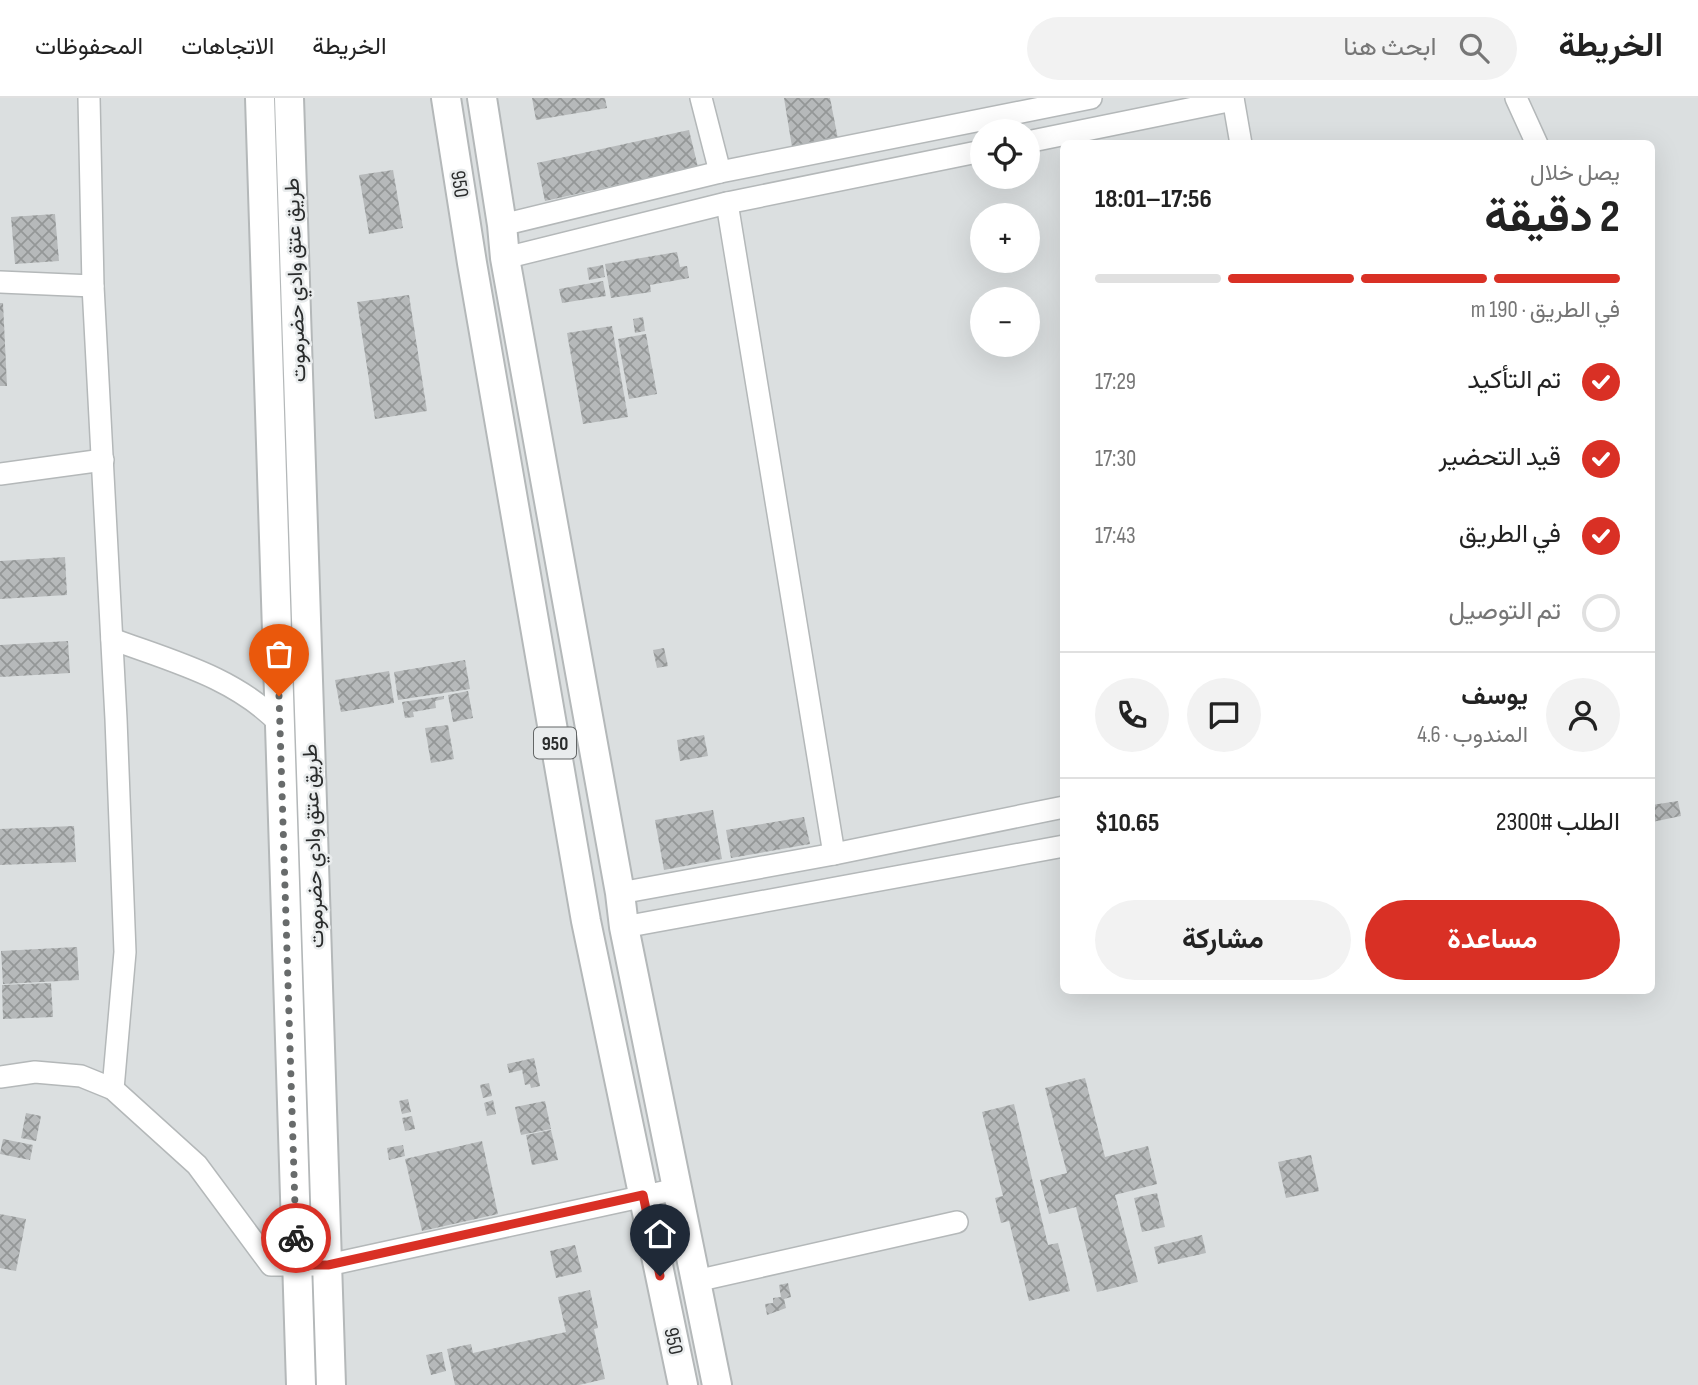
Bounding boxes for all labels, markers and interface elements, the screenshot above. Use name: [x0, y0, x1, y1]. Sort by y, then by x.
search box: [1027, 17, 1517, 80]
text: الخريطة: [1559, 26, 1663, 66]
icon: search: [1455, 29, 1493, 67]
text: المحفوظات: [35, 32, 143, 61]
text: الاتجاهات: [181, 32, 274, 61]
text: الخريطة: [312, 32, 387, 61]
text: ابحث هنا: [1343, 32, 1437, 63]
map controls: [970, 119, 1040, 357]
button: locate: [970, 119, 1040, 189]
text: يصل خلال: [1530, 159, 1620, 187]
street label: 950: [445, 169, 474, 199]
street label: طريق عتق وادي حضرموت: [279, 177, 316, 383]
text: 17:56–18:01: [1095, 184, 1212, 215]
text: 2 دقيقة: [1484, 190, 1620, 245]
button: +: [970, 203, 1040, 273]
button: −: [970, 287, 1040, 357]
text: في الطريق · 190 m: [1471, 296, 1620, 324]
icon: check: [1582, 363, 1620, 401]
text: تم التأكيد: [1467, 365, 1561, 396]
text: 17:29: [1095, 368, 1136, 396]
icon: check: [1582, 440, 1620, 478]
text: قيد التحضير: [1438, 442, 1561, 473]
text: 17:30: [1095, 445, 1136, 473]
icon: check: [1582, 517, 1620, 555]
text: في الطريق: [1459, 519, 1561, 550]
text: 17:43: [1095, 522, 1136, 550]
text: تم التوصيل: [1449, 596, 1561, 627]
pin: [249, 624, 309, 696]
icon: bag: [260, 635, 298, 673]
button: phone: [1095, 678, 1169, 752]
button: chat: [1187, 678, 1261, 752]
button: person: [1546, 678, 1620, 752]
text: يوسف: [1461, 681, 1528, 712]
text: المندوب · 4.6: [1417, 721, 1528, 749]
road number: 950: [534, 728, 576, 758]
street label: طريق عتق وادي حضرموت: [297, 743, 334, 949]
text: الطلب #2300: [1496, 807, 1620, 838]
text: $10.65: [1095, 808, 1159, 839]
button: مشاركة: [1095, 900, 1351, 980]
button: مساعدة: [1365, 900, 1620, 980]
courier: [261, 1203, 331, 1273]
pin: [630, 1204, 690, 1276]
icon: home: [641, 1215, 679, 1253]
icon: bike: [277, 1219, 315, 1257]
street label: 950: [658, 1325, 689, 1357]

